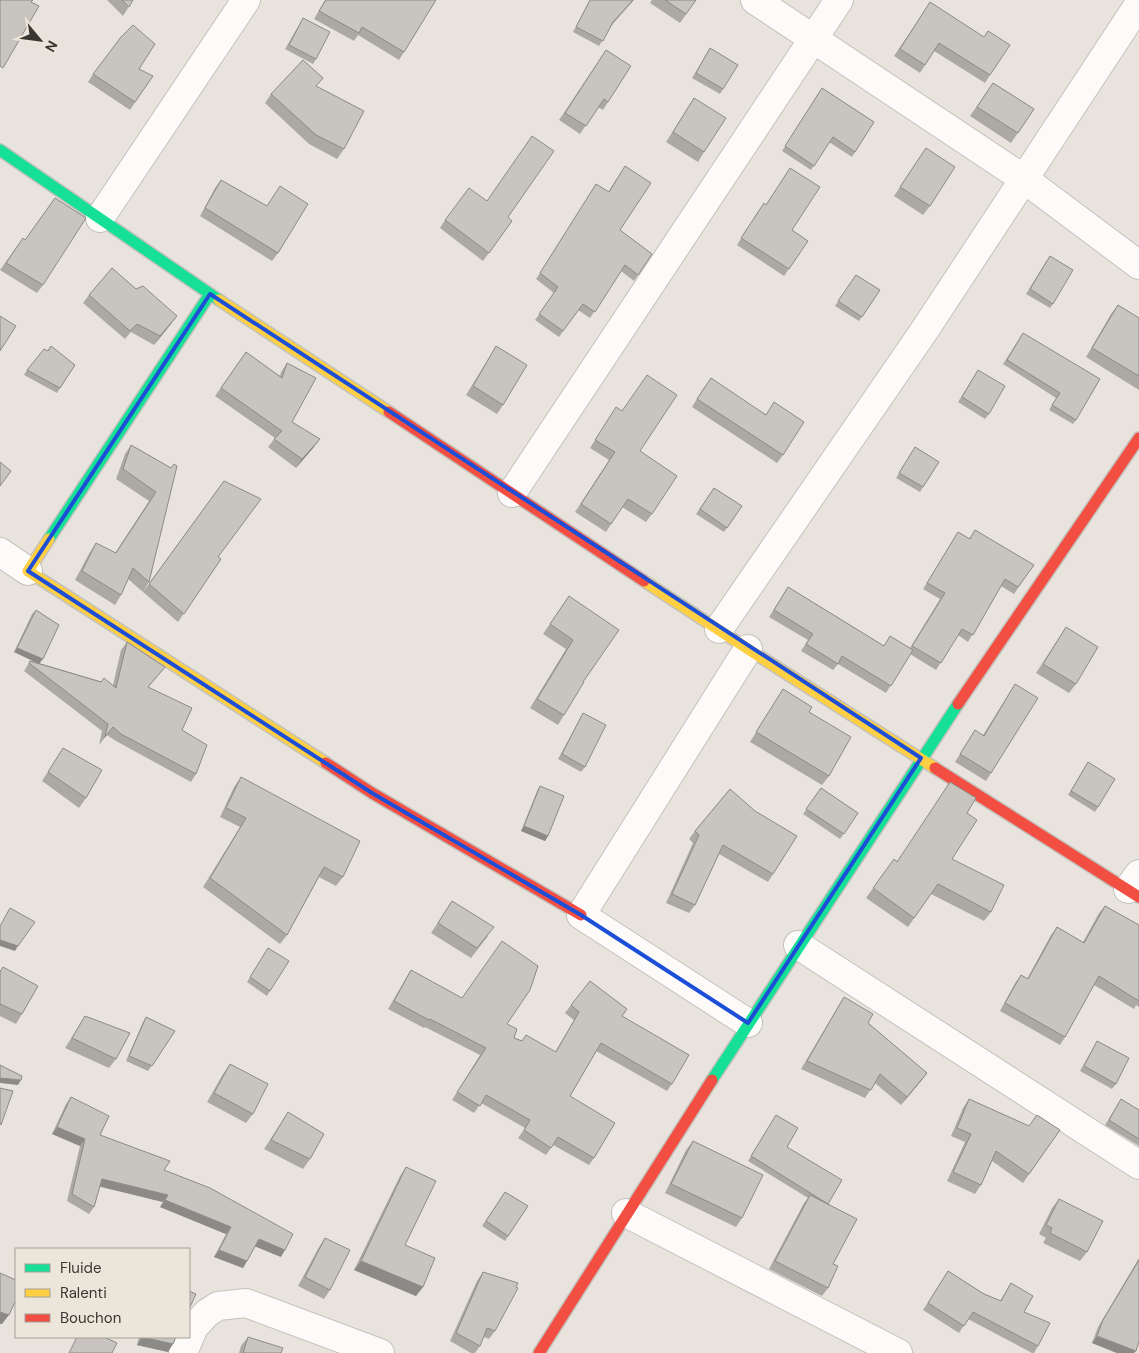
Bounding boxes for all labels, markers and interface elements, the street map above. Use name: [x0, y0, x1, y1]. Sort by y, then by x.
north arrow: [15, 15, 65, 65]
text: N: [41, 37, 62, 55]
legend: [15, 1248, 190, 1338]
text: Fluide: [60, 1258, 102, 1278]
text: Ralenti: [60, 1283, 107, 1303]
text: Bouchon: [60, 1308, 121, 1328]

